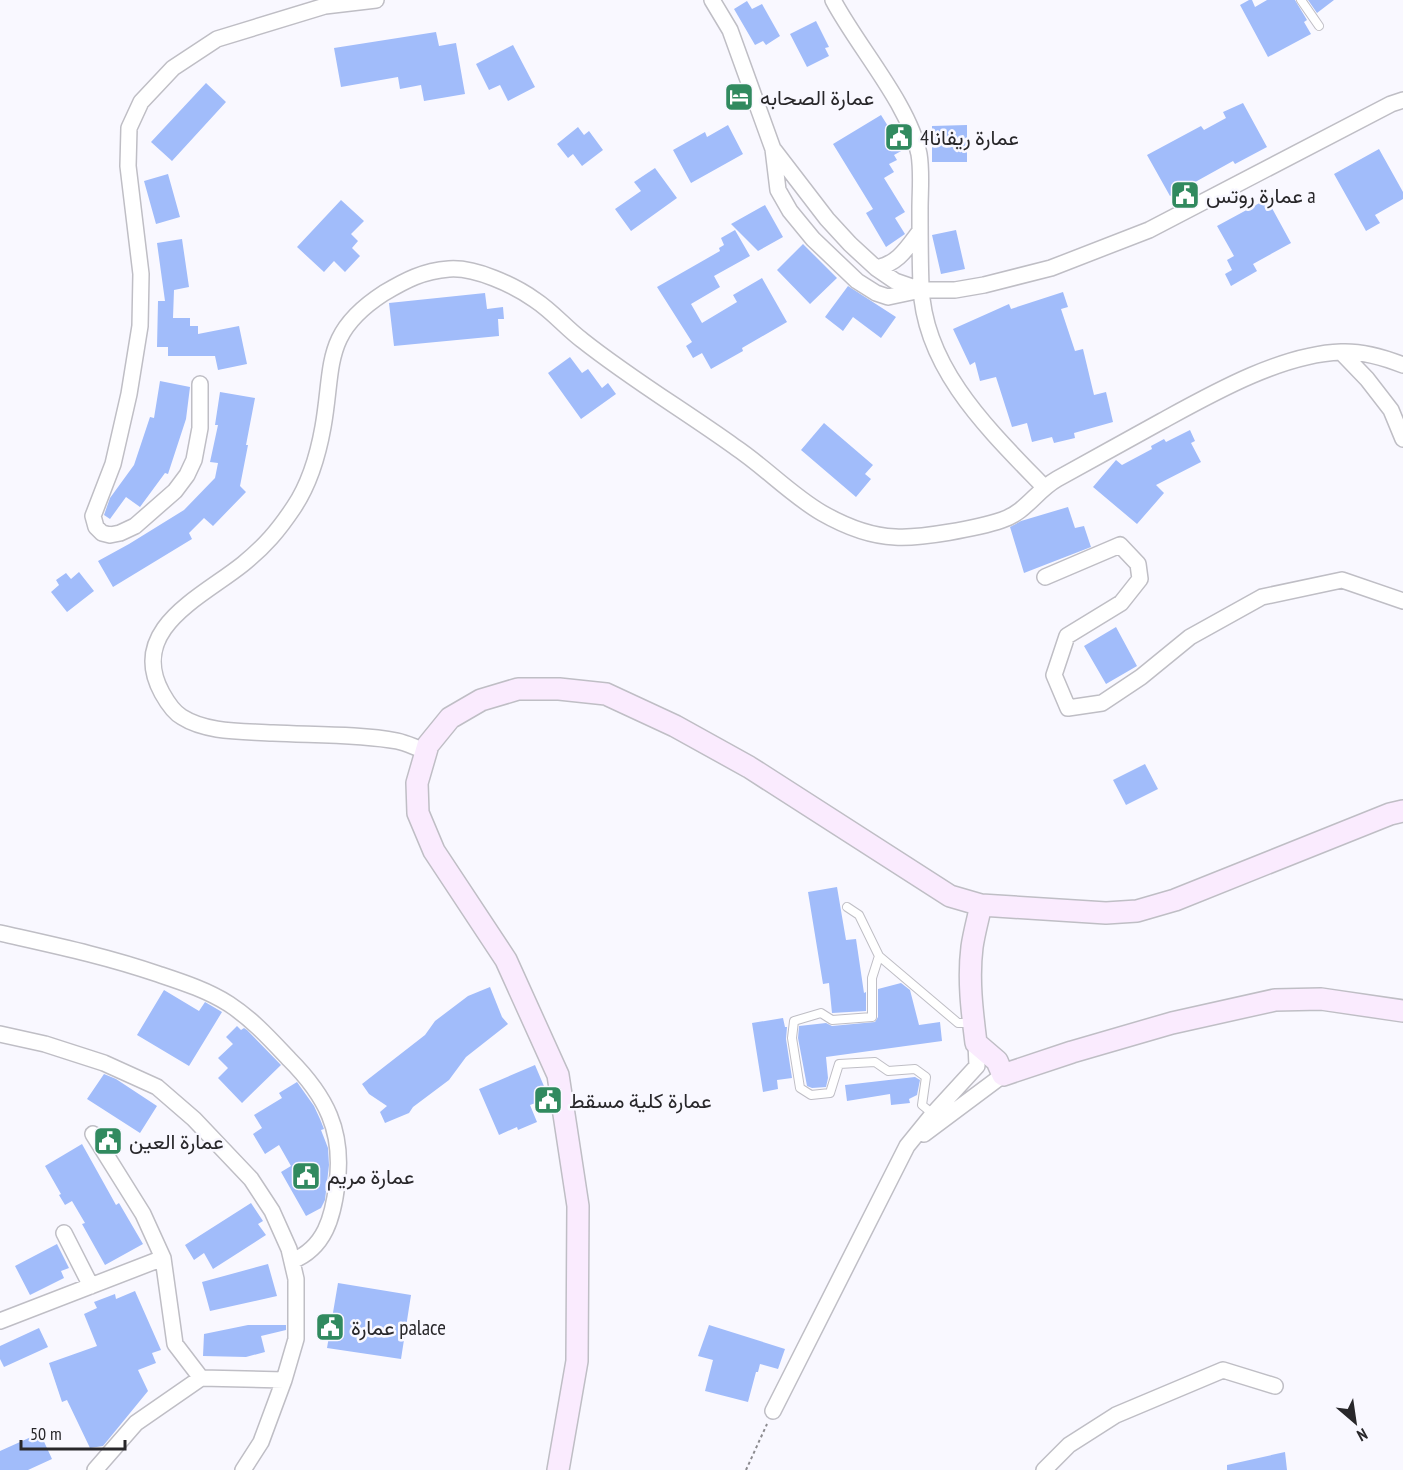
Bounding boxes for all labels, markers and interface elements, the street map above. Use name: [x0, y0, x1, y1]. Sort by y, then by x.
hotel icon: عمارة الصحابه: [723, 81, 755, 113]
place label: عمارة الصحابه: [760, 84, 874, 111]
public building icon: عمارة ريفانا4: [883, 121, 915, 153]
place label: عمارة ريفانا4: [920, 124, 1019, 151]
public building icon: عمارة روتس a: [1169, 179, 1201, 211]
place label: عمارة روتس a: [1206, 182, 1316, 209]
public building icon: عمارة كلية مسقط: [532, 1084, 564, 1116]
place label: عمارة كلية مسقط: [569, 1087, 712, 1114]
public building icon: عمارة العين: [92, 1125, 124, 1157]
place label: عمارة العين: [129, 1128, 224, 1155]
public building icon: عمارة مريم: [290, 1160, 322, 1192]
place label: عمارة مريم: [327, 1163, 414, 1191]
public building icon: عمارة palace: [314, 1311, 346, 1343]
place label: عمارة palace: [351, 1314, 446, 1341]
north arrow: [1325, 1392, 1385, 1452]
scale bar: [21, 1413, 124, 1451]
text: 50 m: [30, 1422, 62, 1445]
text: N: [1354, 1424, 1371, 1446]

